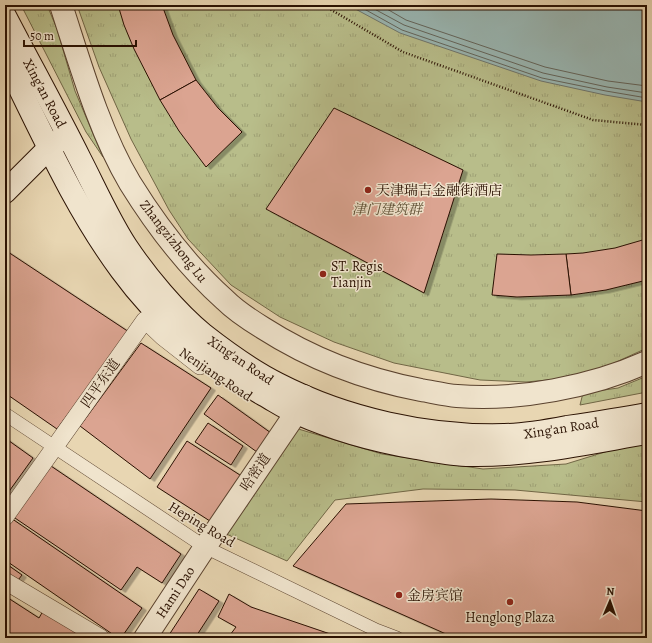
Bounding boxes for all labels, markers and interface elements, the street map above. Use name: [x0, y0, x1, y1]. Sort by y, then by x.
scale bar: [24, 22, 136, 48]
text: 50 m: [30, 28, 54, 44]
street label: Xing'an Road: [18, 55, 71, 132]
place label: 天津瑞吉金融街酒店: [376, 181, 502, 200]
marker: 天津瑞吉金融街酒店: [363, 185, 373, 195]
street label: Zhangzizhong Lu: [135, 196, 212, 287]
park label: 津门建筑群: [352, 200, 424, 219]
place label: ST. Regis Tianjin: [331, 257, 383, 292]
marker: ST. Regis Tianjin: [318, 269, 328, 279]
street label: Xing'an Road: [204, 331, 278, 390]
street label: Nenjiang Road: [175, 343, 256, 406]
street label: 四平东道: [77, 355, 124, 412]
street label: Xing'an Road: [522, 413, 600, 444]
street label: 哈密道: [236, 450, 275, 495]
street label: Heping Road: [165, 497, 239, 552]
street label: Hami Dao: [152, 563, 199, 622]
north arrow: [590, 581, 630, 621]
text: N: [606, 584, 615, 599]
place label: 金房宾馆: [407, 586, 463, 605]
marker: 金房宾馆: [394, 590, 404, 600]
marker: Henglong Plaza: [505, 597, 515, 607]
place label: Henglong Plaza: [465, 608, 555, 627]

